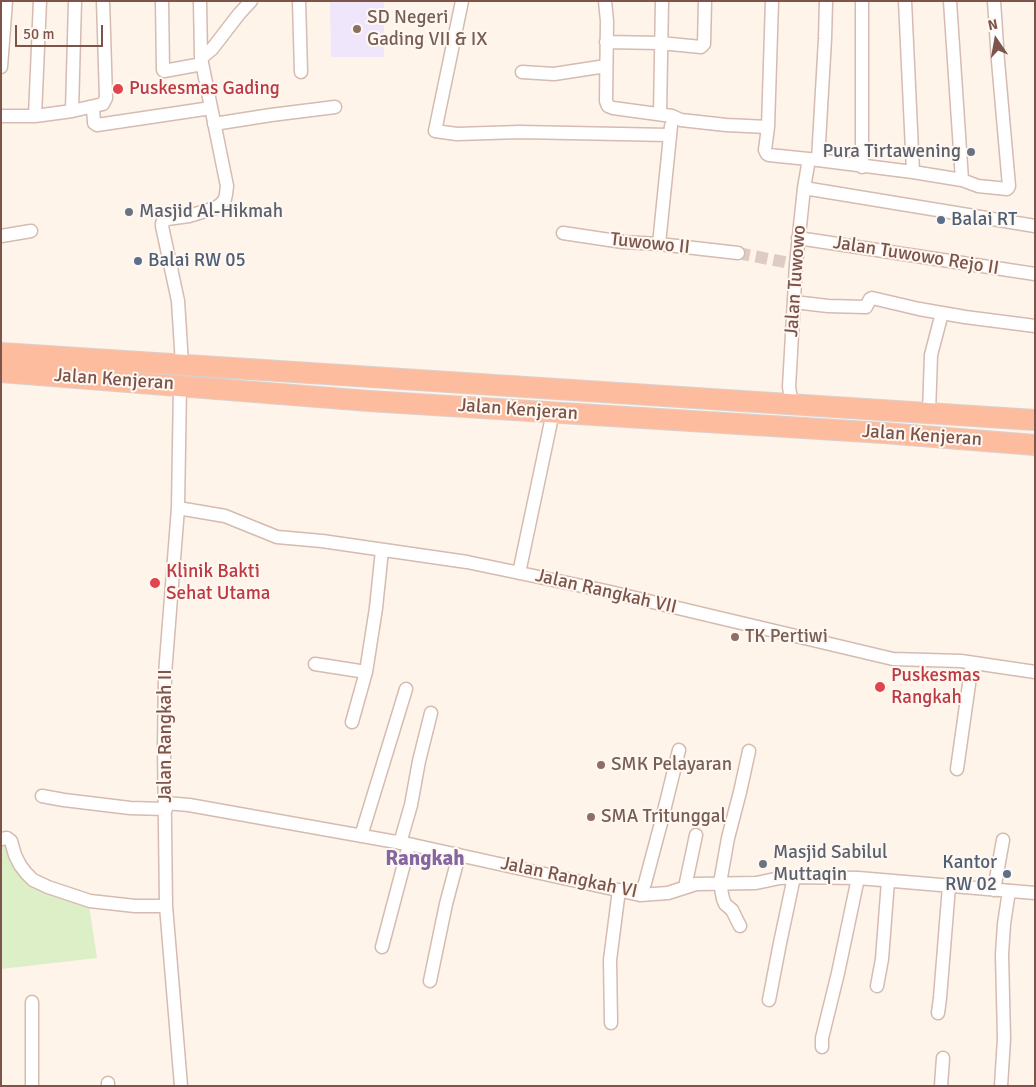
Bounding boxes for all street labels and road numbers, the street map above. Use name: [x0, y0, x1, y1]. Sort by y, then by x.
street label: Jalan Tuwowo: [781, 224, 811, 338]
street label: Tuwowo II: [609, 228, 691, 260]
street label: Jalan Tuwowo Rejo II: [832, 232, 1000, 280]
street label: Jalan Kenjeran: [53, 364, 175, 396]
street label: Jalan Kenjeran: [457, 394, 579, 426]
street label: Jalan Kenjeran: [861, 420, 983, 452]
street label: Jalan Rangkah VII: [533, 565, 679, 619]
street label: Jalan Rangkah II: [155, 669, 177, 803]
street label: Jalan Rangkah VI: [499, 852, 639, 904]

